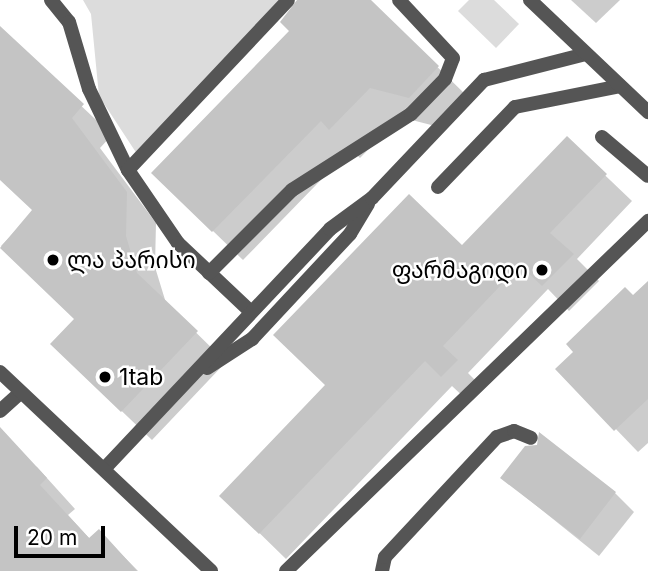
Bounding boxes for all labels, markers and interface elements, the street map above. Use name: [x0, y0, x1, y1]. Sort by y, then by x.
place label: ლა პარისი: [67, 246, 196, 274]
marker: ლა პარისი: [45, 252, 61, 268]
place label: ფარმაგიდი: [392, 256, 528, 284]
marker: ფარმაგიდი: [534, 262, 550, 278]
place label: 1tab: [119, 363, 163, 391]
marker: 1tab: [97, 369, 113, 385]
scale bar: [18, 512, 108, 556]
text: 20 m: [27, 525, 77, 550]

